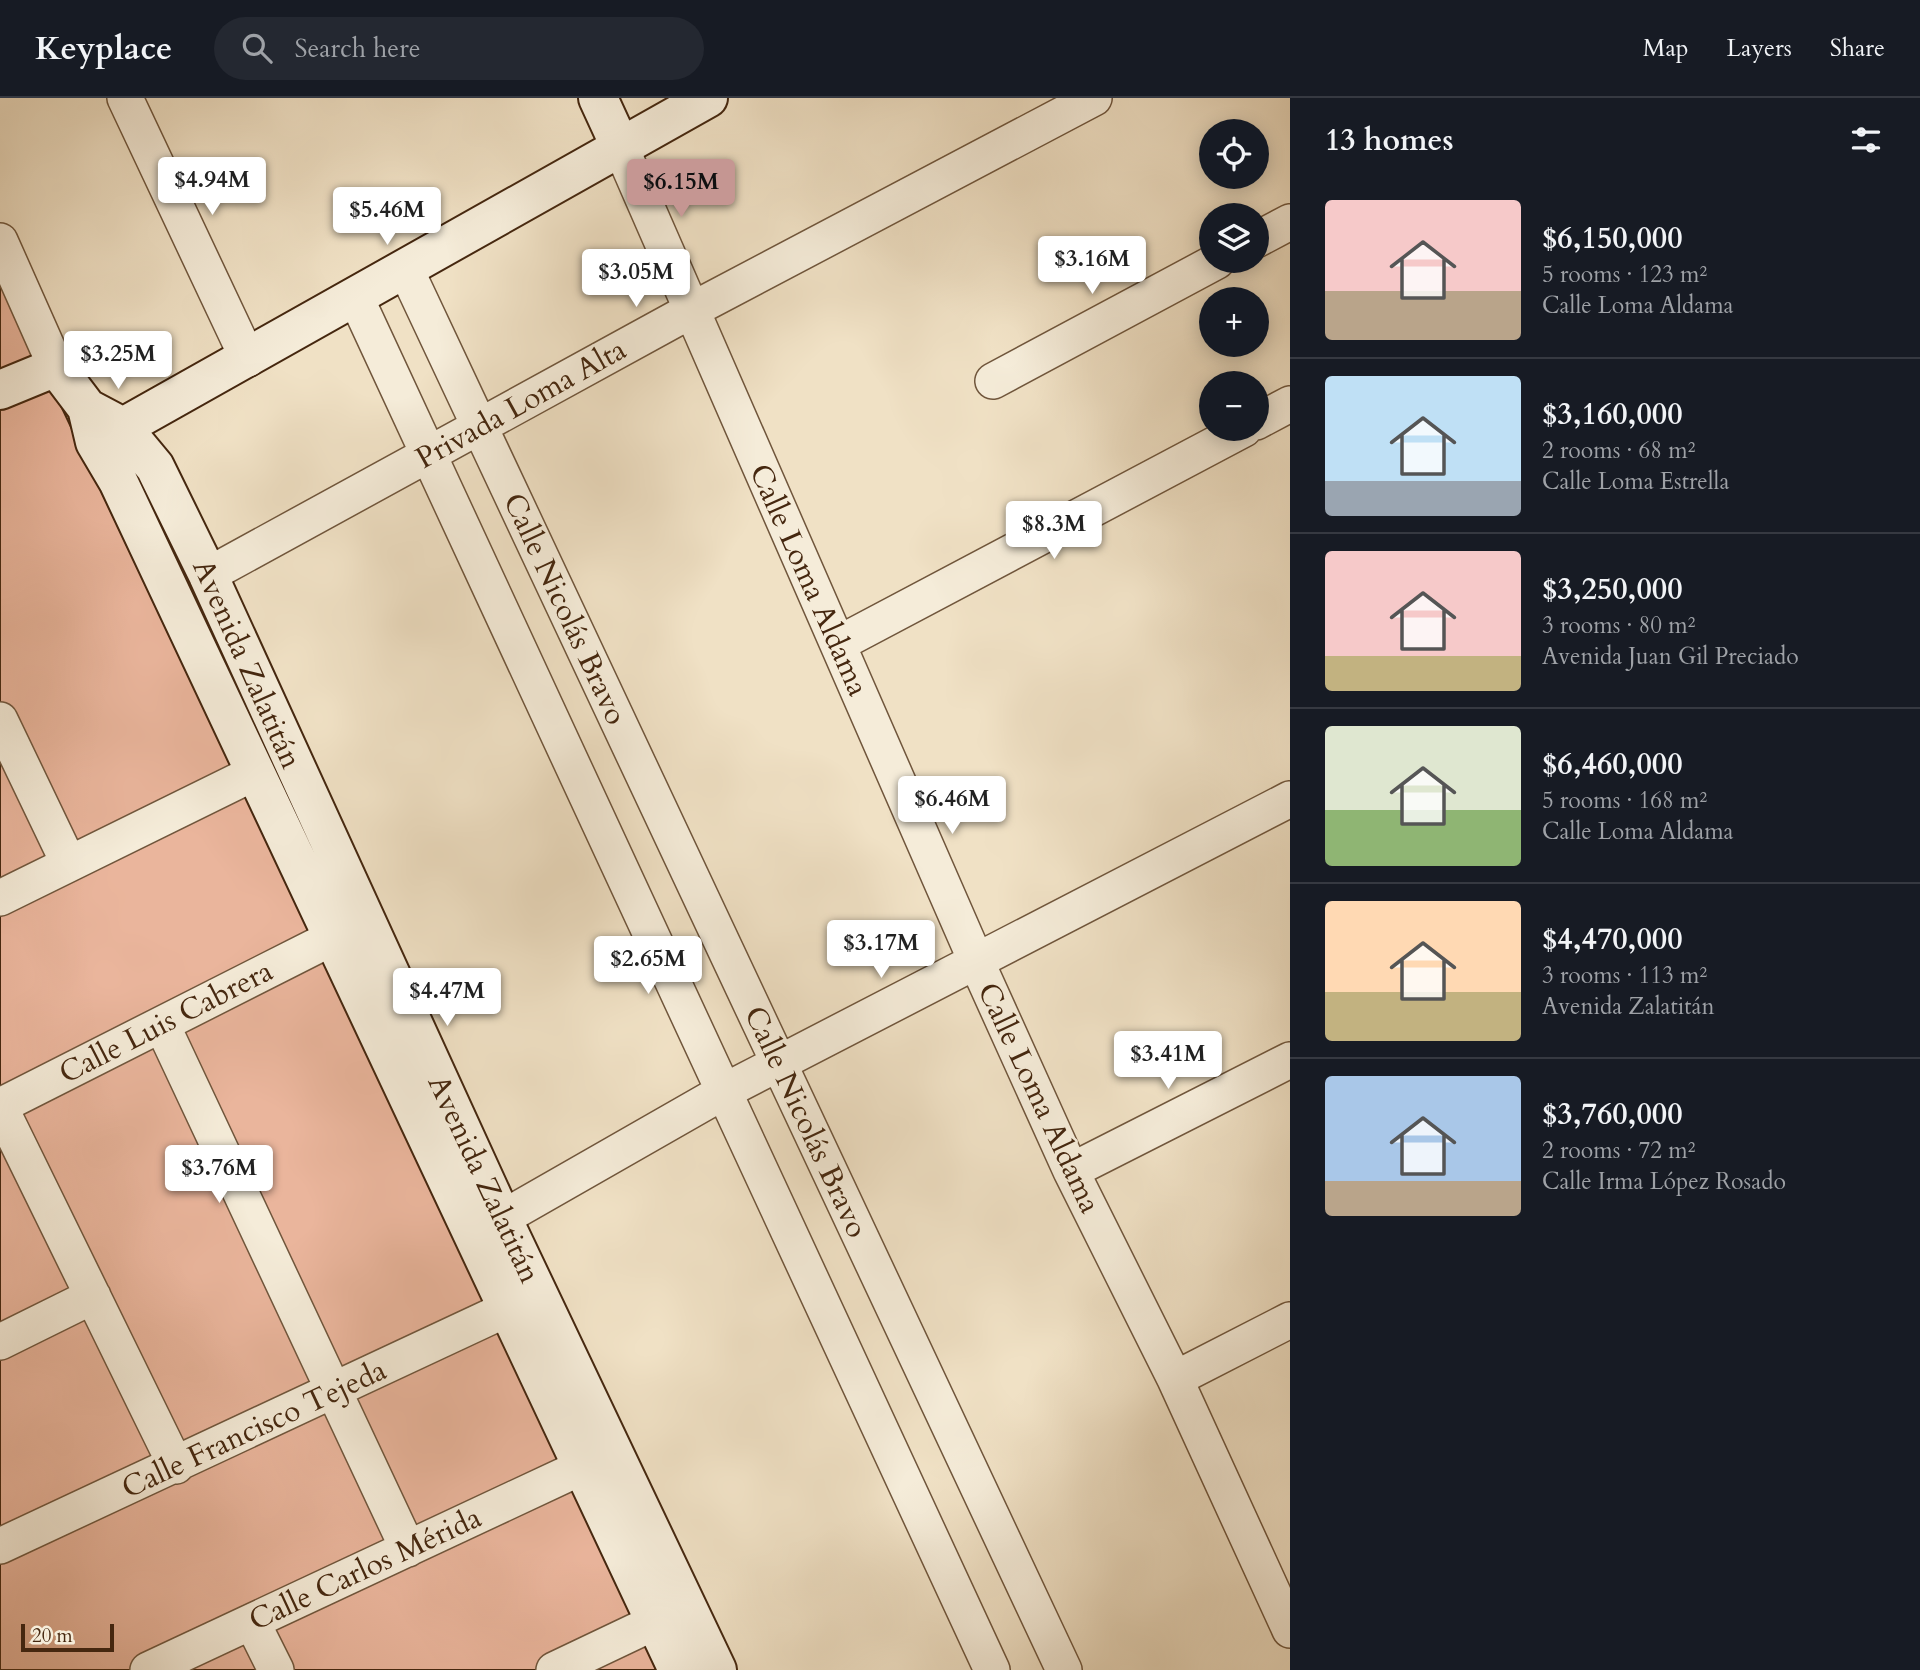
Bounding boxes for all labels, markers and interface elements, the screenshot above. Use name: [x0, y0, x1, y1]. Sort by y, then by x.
search box: [214, 17, 704, 80]
text: Keyplace: [35, 26, 172, 71]
icon: search: [238, 29, 276, 67]
text: Search here: [294, 31, 420, 66]
text: Map: [1643, 32, 1689, 65]
text: Layers: [1727, 32, 1792, 65]
text: Share: [1830, 32, 1885, 65]
map controls: [1199, 119, 1269, 441]
button: locate: [1199, 119, 1269, 189]
text: 13 homes: [1325, 120, 1454, 161]
icon: filters: [1847, 121, 1885, 159]
pin: $4.94M: [155, 158, 269, 217]
pin: $6.15M: [624, 159, 738, 219]
text: $4.94M: [174, 164, 250, 195]
text: $6.15M: [643, 166, 719, 197]
pin: $5.46M: [330, 188, 444, 247]
text: $5.46M: [349, 194, 425, 225]
button: layers: [1199, 203, 1269, 273]
text: $6,150,000: [1542, 218, 1683, 259]
icon: home: [1381, 228, 1465, 312]
pin: $3.16M: [1035, 236, 1149, 296]
text: $3.16M: [1054, 243, 1130, 274]
pin: $3.05M: [579, 250, 693, 309]
text: $3.05M: [598, 256, 674, 287]
text: 5 rooms · 123 m²: [1542, 259, 1707, 290]
button: +: [1199, 287, 1269, 357]
text: Calle Loma Aldama: [1542, 290, 1734, 321]
street label: Privada Loma Alta: [409, 329, 633, 479]
pin: $3.25M: [61, 331, 175, 391]
text: $3.25M: [80, 338, 156, 369]
button: −: [1199, 371, 1269, 441]
text: $3,160,000: [1542, 394, 1683, 435]
icon: home: [1381, 404, 1465, 488]
text: 2 rooms · 68 m²: [1542, 435, 1695, 466]
street label: Calle Loma Aldama: [739, 458, 879, 702]
text: Calle Loma Estrella: [1542, 466, 1729, 497]
street label: Calle Nicolás Bravo: [493, 487, 637, 731]
pin: $8.3M: [1005, 502, 1103, 561]
text: $8.3M: [1022, 508, 1086, 539]
street label: Avenida Zalatitán: [183, 553, 311, 775]
text: $3,250,000: [1542, 569, 1683, 610]
icon: home: [1381, 579, 1465, 663]
text: 3 rooms · 80 m²: [1542, 610, 1695, 641]
text: Avenida Juan Gil Preciado: [1542, 641, 1799, 672]
text: $6,460,000: [1542, 744, 1683, 785]
icon: home: [1381, 754, 1465, 838]
pin: $6.46M: [895, 776, 1009, 836]
text: $6.46M: [914, 783, 990, 814]
text: 5 rooms · 168 m²: [1542, 785, 1707, 816]
text: Calle Loma Aldama: [1542, 816, 1734, 847]
text: $4,470,000: [1542, 919, 1683, 960]
pin: $3.17M: [824, 920, 938, 980]
text: $3.17M: [843, 927, 919, 958]
icon: home: [1381, 929, 1465, 1013]
pin: $2.65M: [591, 936, 705, 996]
text: $2.65M: [610, 943, 686, 974]
street label: Calle Luis Cabrera: [52, 950, 280, 1093]
text: 3 rooms · 113 m²: [1542, 960, 1707, 991]
pin: $4.47M: [390, 968, 504, 1028]
text: $4.47M: [409, 975, 485, 1006]
street label: Calle Loma Aldama: [968, 976, 1110, 1220]
text: Avenida Zalatitán: [1542, 991, 1714, 1022]
street label: Calle Nicolás Bravo: [734, 1000, 878, 1244]
pin: $3.41M: [1111, 1032, 1225, 1091]
text: $3.41M: [1130, 1038, 1206, 1069]
street label: Avenida Zalatitán: [418, 1068, 550, 1290]
text: $3,760,000: [1542, 1094, 1683, 1135]
icon: home: [1381, 1104, 1465, 1188]
text: 2 rooms · 72 m²: [1542, 1135, 1695, 1166]
pin: $3.76M: [162, 1146, 276, 1205]
text: $3.76M: [181, 1152, 257, 1183]
text: Calle Irma López Rosado: [1542, 1166, 1786, 1197]
street label: Calle Francisco Tejeda: [115, 1350, 393, 1508]
street label: Calle Carlos Mérida: [242, 1497, 488, 1641]
scale bar: [21, 1621, 114, 1653]
text: 20 m: [32, 1623, 73, 1649]

